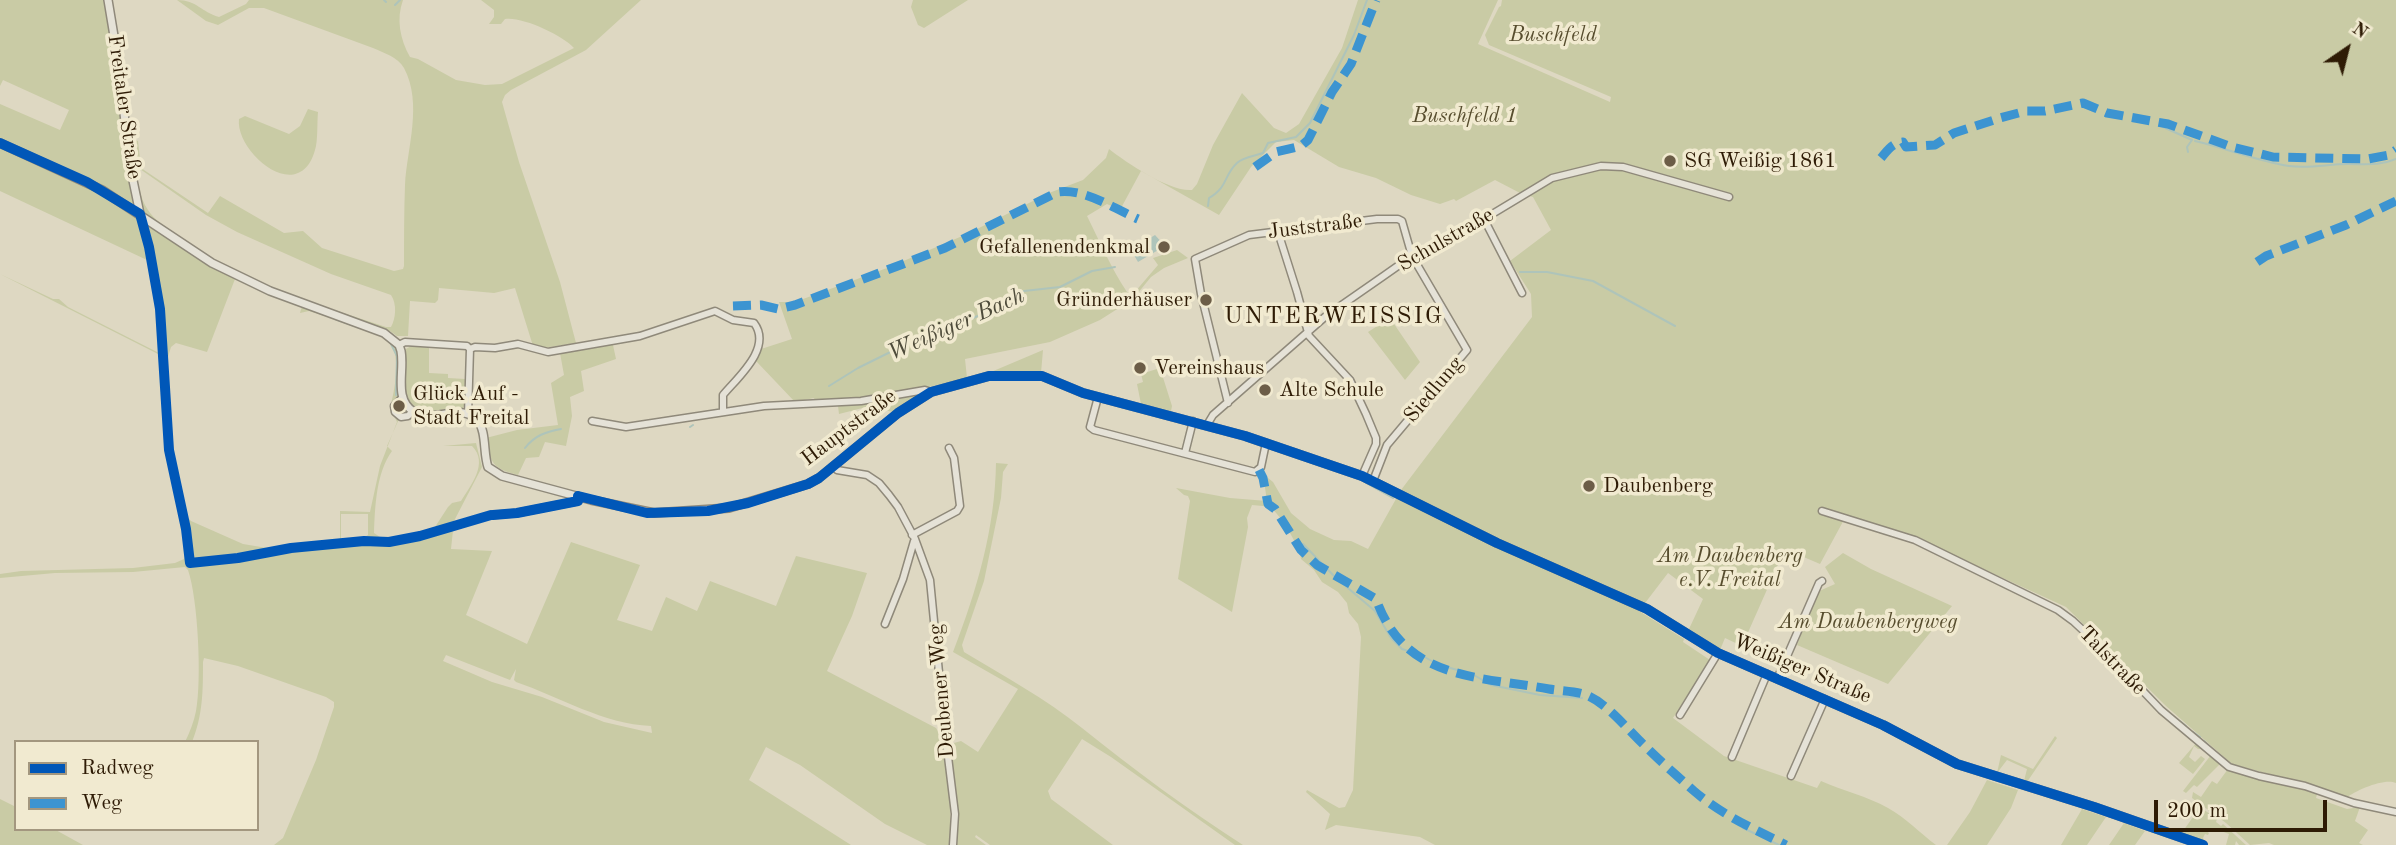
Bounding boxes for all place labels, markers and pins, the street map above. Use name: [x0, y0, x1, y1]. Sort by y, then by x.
place label: SG Weißig 1861: [1684, 148, 1836, 174]
marker: SG Weißig 1861: [1662, 153, 1678, 169]
place label: Gefallenendenkmal: [979, 234, 1150, 260]
marker: Gefallenendenkmal: [1156, 239, 1172, 255]
place label: Gründerhäuser: [1056, 287, 1192, 313]
marker: Gründerhäuser: [1198, 292, 1214, 308]
place label: Vereinshaus: [1154, 355, 1264, 381]
marker: Vereinshaus: [1132, 360, 1148, 376]
place label: Alte Schule: [1279, 377, 1384, 403]
place label: Glück Auf - Stadt Freital: [413, 381, 529, 431]
marker: Alte Schule: [1257, 382, 1273, 398]
marker: Glück Auf - Stadt Freital: [391, 398, 407, 414]
place label: Daubenberg: [1603, 473, 1713, 499]
marker: Daubenberg: [1581, 478, 1597, 494]

